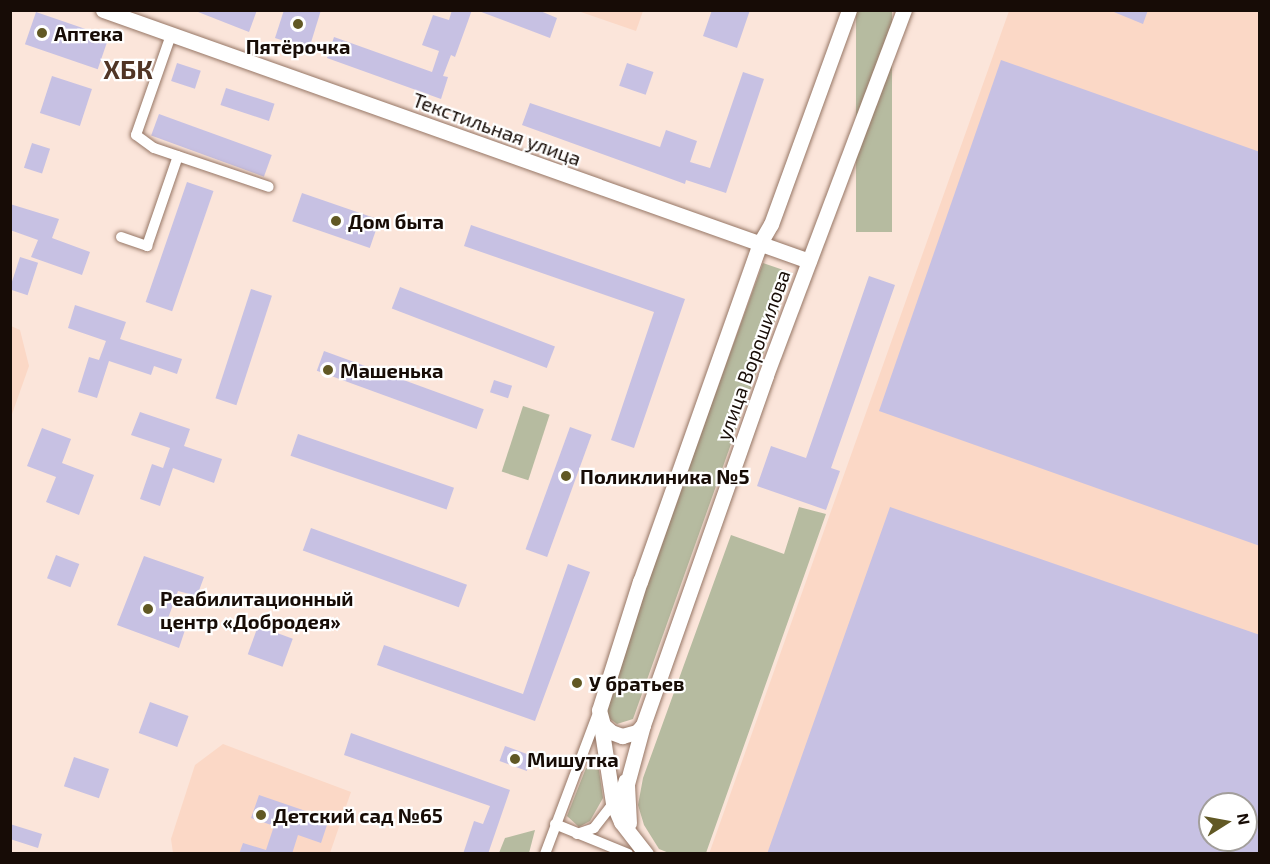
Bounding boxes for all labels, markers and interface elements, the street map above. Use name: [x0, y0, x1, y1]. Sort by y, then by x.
marker: Пятёрочка: [291, 17, 305, 31]
place label: Аптека: [54, 21, 123, 45]
marker: Аптека: [35, 26, 49, 40]
place label: Пятёрочка: [246, 34, 350, 58]
district label: ХБК: [103, 53, 153, 85]
street label: Текстильная улица: [409, 87, 585, 171]
place label: Дом быта: [348, 209, 444, 233]
marker: Дом быта: [329, 214, 343, 228]
street label: улица Ворошилова: [711, 266, 795, 444]
place label: Машенька: [340, 358, 444, 382]
marker: Машенька: [321, 363, 335, 377]
place label: Поликлиника №5: [580, 464, 750, 488]
marker: Поликлиника №5: [557, 467, 575, 485]
place label: Реабилитационный центр «Добродея»: [160, 586, 353, 633]
marker: Реабилитационный центр «Добродея»: [141, 602, 155, 616]
place label: У братьев: [589, 671, 684, 695]
marker: У братьев: [570, 676, 584, 690]
place label: Мишутка: [527, 747, 619, 771]
marker: Мишутка: [508, 752, 522, 766]
north arrow: [1198, 792, 1258, 852]
place label: Детский сад №65: [273, 803, 443, 827]
marker: Детский сад №65: [254, 808, 268, 822]
text: N: [1234, 811, 1255, 826]

